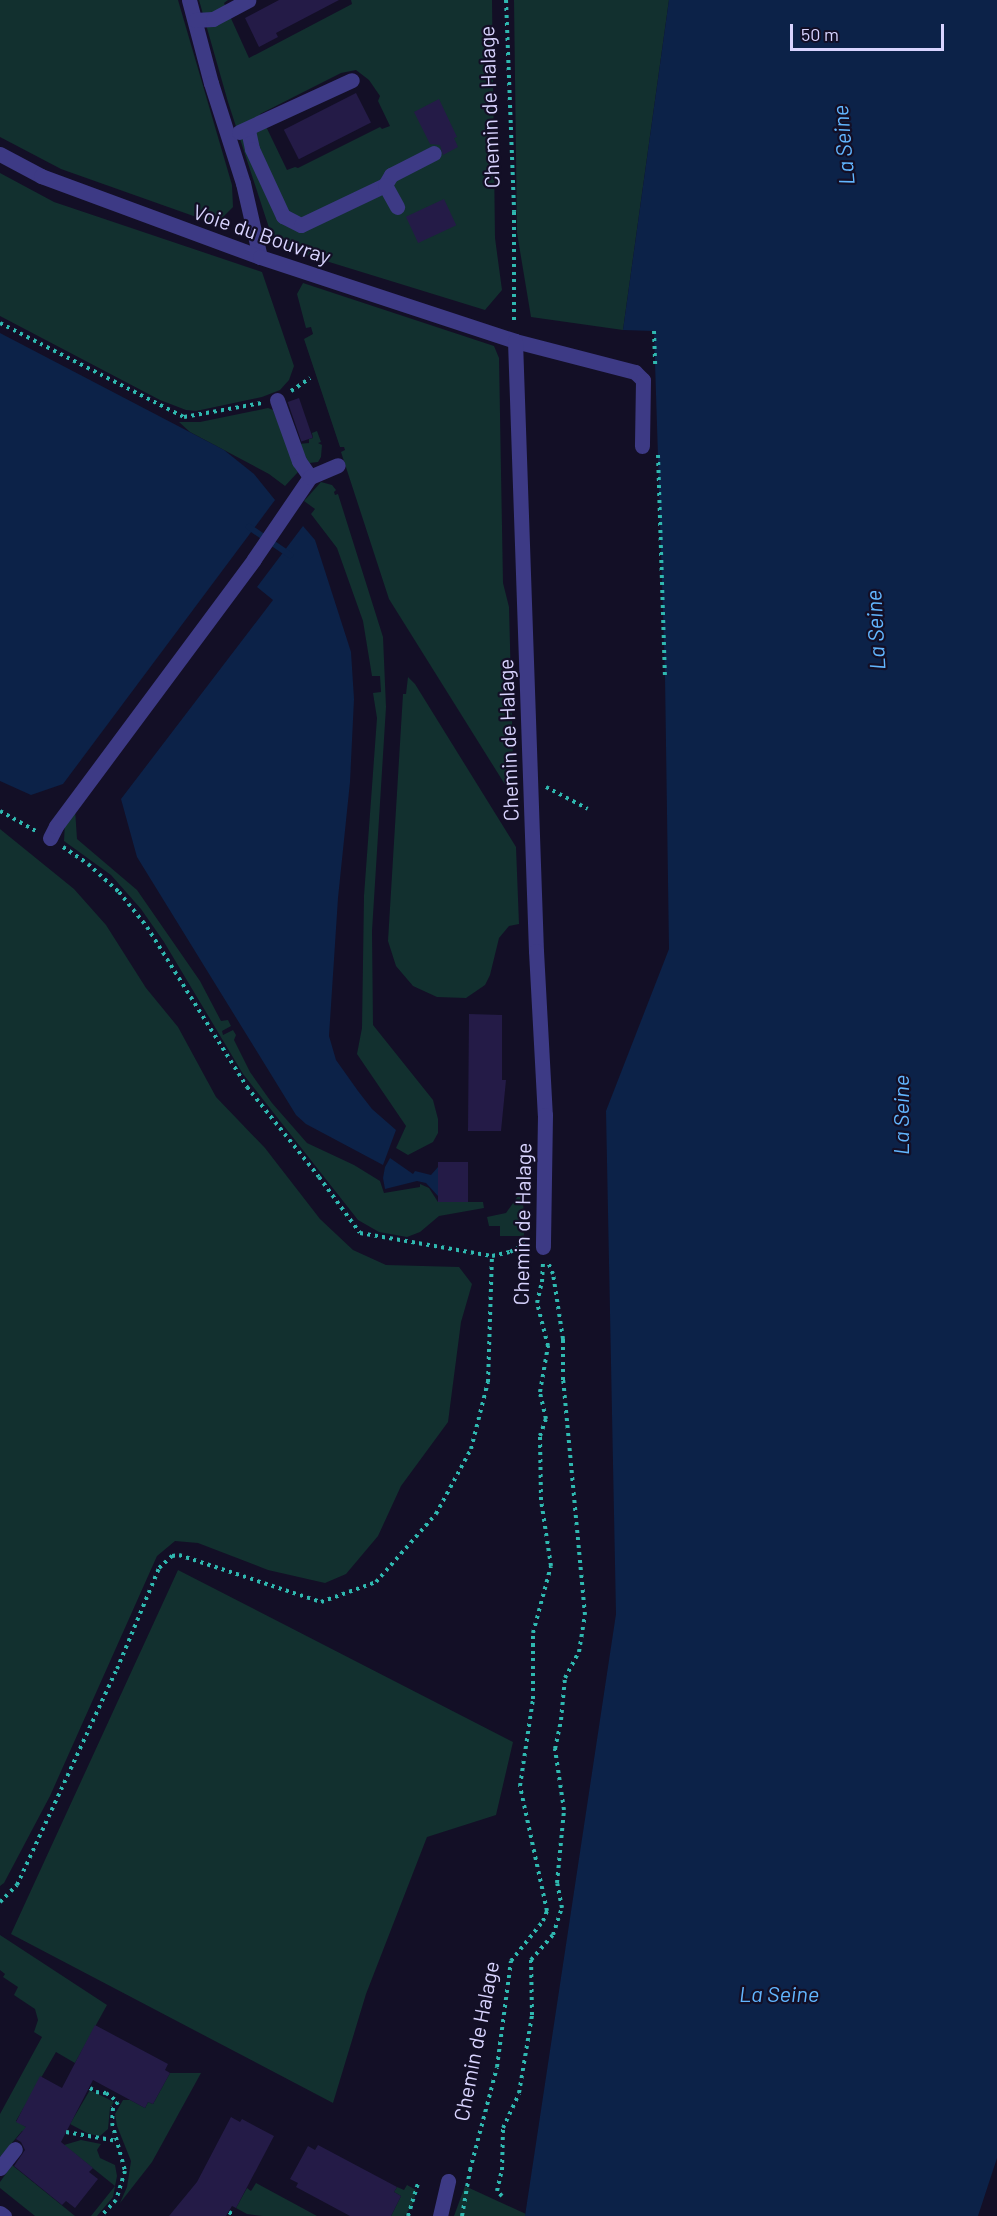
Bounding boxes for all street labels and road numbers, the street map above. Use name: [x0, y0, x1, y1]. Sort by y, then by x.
street label: Chemin de Halage: [474, 25, 504, 189]
street label: Voie du Bouvray: [190, 199, 334, 269]
street label: Chemin de Halage: [493, 658, 523, 822]
street label: Chemin de Halage: [508, 1142, 536, 1306]
street label: Chemin de Halage: [448, 1959, 504, 2123]

